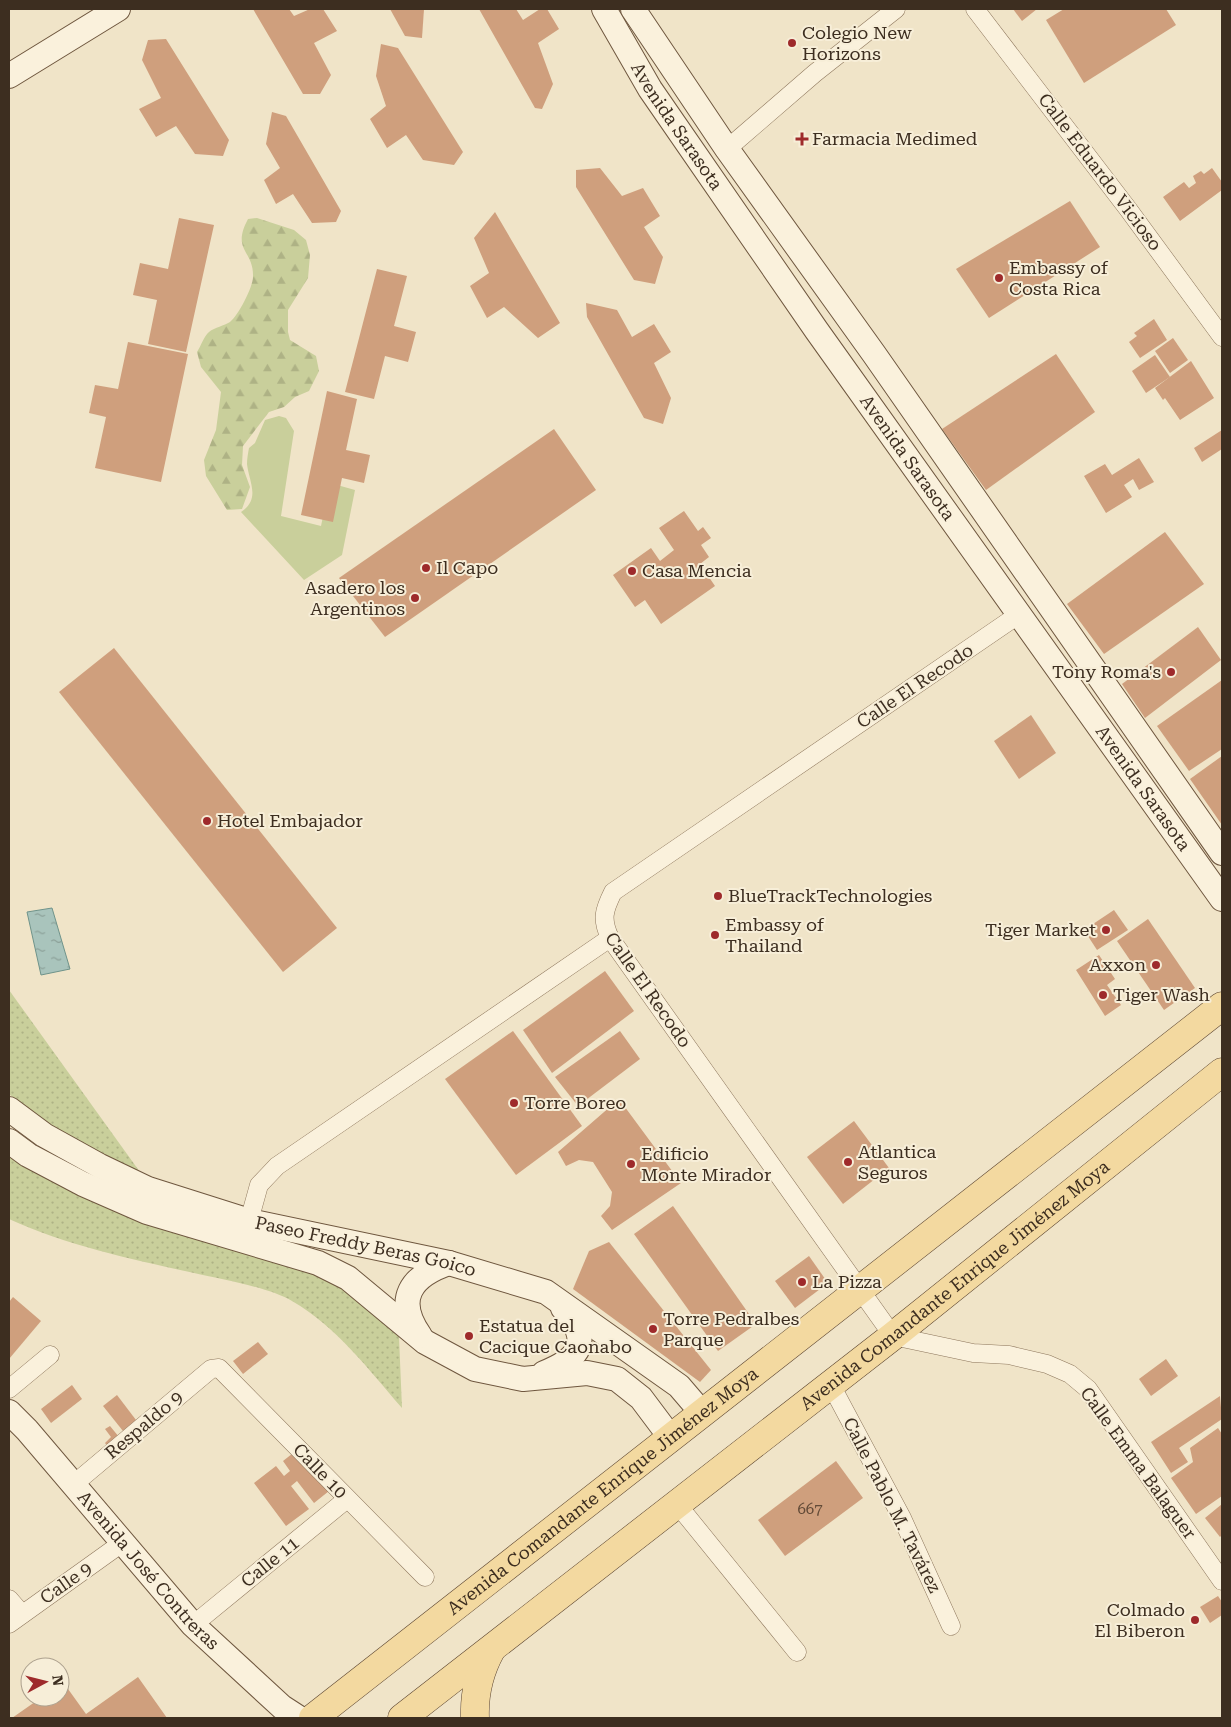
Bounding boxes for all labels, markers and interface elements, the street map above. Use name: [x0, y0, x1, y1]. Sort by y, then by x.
place label: Colegio New Horizons: [802, 22, 912, 64]
marker: Colegio New Horizons: [786, 37, 798, 49]
street label: Avenida Sarasota: [627, 58, 728, 194]
street label: Calle Eduardo Vicioso: [1034, 89, 1166, 254]
place label: Farmacia Medimed: [812, 128, 978, 149]
marker: Farmacia Medimed: [796, 133, 808, 145]
place label: Embassy of Costa Rica: [1009, 257, 1109, 299]
marker: Embassy of Costa Rica: [993, 272, 1005, 284]
street label: Avenida Sarasota: [856, 391, 960, 525]
place label: Il Capo: [436, 557, 498, 578]
place label: Casa Mencia: [642, 560, 752, 581]
marker: Il Capo: [420, 562, 432, 574]
marker: Casa Mencia: [626, 565, 638, 577]
place label: Asadero los Argentinos: [305, 577, 405, 619]
marker: Asadero los Argentinos: [409, 592, 421, 604]
street label: Calle El Recodo: [853, 639, 977, 732]
place label: Tony Roma's: [1052, 661, 1161, 682]
marker: Tony Roma's: [1165, 666, 1177, 678]
street label: Avenida Sarasota: [1092, 721, 1196, 855]
place label: Hotel Embajador: [217, 810, 363, 831]
marker: Hotel Embajador: [201, 815, 213, 827]
place label: BlueTrackTechnologies: [728, 885, 932, 906]
marker: BlueTrackTechnologies: [712, 890, 724, 902]
place label: Embassy of Thailand: [725, 914, 825, 956]
place label: Tiger Market: [985, 919, 1096, 940]
marker: Tiger Market: [1100, 924, 1112, 936]
street label: Calle El Recodo: [601, 928, 696, 1051]
marker: Embassy of Thailand: [709, 929, 721, 941]
place label: Axxon: [1089, 954, 1146, 975]
marker: Axxon: [1150, 959, 1162, 971]
place label: Tiger Wash: [1113, 984, 1210, 1005]
marker: Tiger Wash: [1097, 989, 1109, 1001]
place label: Torre Boreo: [524, 1092, 626, 1113]
marker: Torre Boreo: [508, 1097, 520, 1109]
place label: Atlantica Seguros: [858, 1141, 937, 1183]
place label: Edificio Monte Mirador: [641, 1143, 771, 1185]
street label: Avenida Comandante Enrique Jiménez Moya: [796, 1156, 1113, 1414]
marker: Atlantica Seguros: [842, 1156, 854, 1168]
marker: Edificio Monte Mirador: [625, 1158, 637, 1170]
street label: Paseo Freddy Beras Goico: [253, 1212, 479, 1280]
place label: La Pizza: [812, 1271, 882, 1292]
marker: La Pizza: [796, 1276, 808, 1288]
place label: Torre Pedralbes Parque: [663, 1308, 799, 1350]
place label: Estatua del Cacique Caonabo: [479, 1315, 632, 1357]
marker: Torre Pedralbes Parque: [647, 1323, 659, 1335]
marker: Estatua del Cacique Caonabo: [463, 1330, 475, 1342]
street label: Avenida Comandante Enrique Jiménez Moya: [443, 1362, 762, 1619]
street label: Calle Emma Balaguer: [1076, 1383, 1201, 1543]
street label: Respaldo 9: [101, 1386, 187, 1463]
street label: Calle Pablo M. Tavárez: [839, 1414, 946, 1596]
street label: Calle 10: [289, 1439, 352, 1503]
street label: Avenida José Contreras: [73, 1486, 224, 1654]
house number: 667: [797, 1500, 823, 1518]
street label: Calle 11: [237, 1532, 303, 1591]
street label: Calle 9: [36, 1557, 96, 1608]
place label: Colmado El Biberon: [1094, 1599, 1185, 1641]
marker: Colmado El Biberon: [1189, 1614, 1201, 1626]
north arrow: [20, 1657, 70, 1707]
text: N: [49, 1674, 67, 1687]

